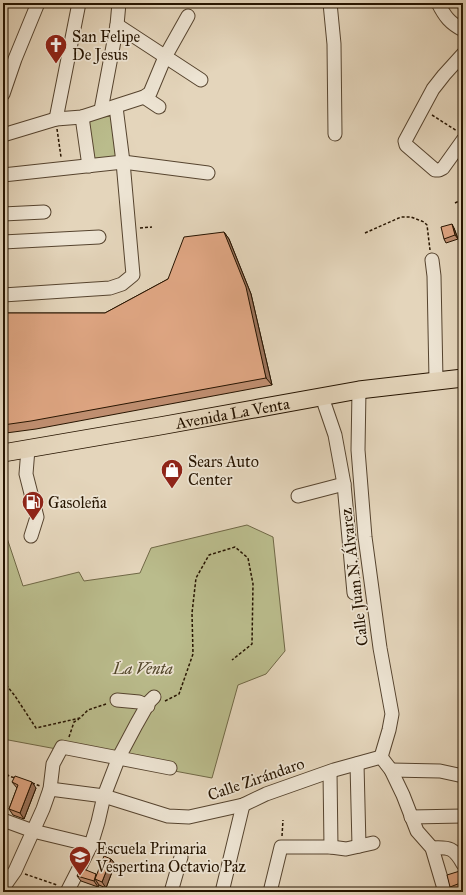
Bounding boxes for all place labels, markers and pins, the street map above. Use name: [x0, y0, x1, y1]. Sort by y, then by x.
place label: San Felipe De Jesus: [72, 27, 141, 65]
church icon: San Felipe De Jesus: [43, 32, 69, 65]
place label: Sears Auto Center: [188, 452, 259, 489]
shop icon: Sears Auto Center: [159, 457, 185, 490]
fuel station icon: Gasoleña: [20, 489, 46, 522]
place label: Gasoleña: [48, 493, 107, 512]
place label: Escuela Primaria Vespertina Octavio Paz: [95, 839, 247, 876]
school or university icon: Escuela Primaria Vespertina Octavio Paz: [67, 844, 93, 877]

